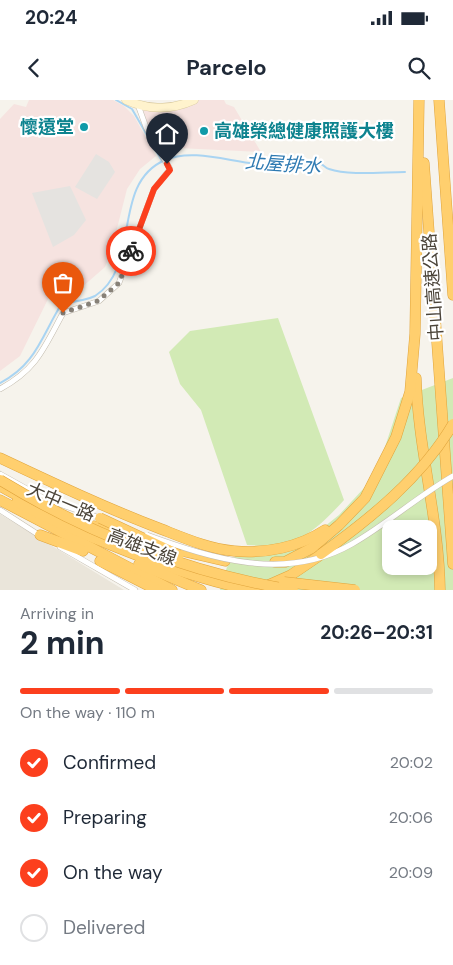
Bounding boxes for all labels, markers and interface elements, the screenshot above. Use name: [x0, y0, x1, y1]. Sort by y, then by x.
text: 20:24: [25, 5, 77, 30]
text: Parcelo: [186, 53, 267, 82]
icon: back: [20, 54, 48, 82]
icon: search: [405, 54, 433, 82]
pin: [146, 113, 188, 164]
place label: 懷遠堂: [20, 115, 74, 139]
place label: 高雄榮總健康照護大樓: [214, 119, 394, 143]
icon: home: [153, 120, 181, 148]
marker: 懷遠堂: [78, 121, 90, 133]
marker: 高雄榮總健康照護大樓: [198, 125, 210, 137]
water label: 北屋排水: [244, 149, 323, 179]
courier: [106, 226, 156, 276]
street label: 中山高速公路: [417, 232, 449, 342]
icon: bike: [117, 237, 145, 265]
pin: [42, 262, 84, 313]
icon: bag: [49, 269, 77, 297]
street label: 大中一路: [23, 477, 99, 527]
map controls: [382, 520, 437, 575]
button: layers: [382, 520, 437, 575]
street label: 高雄支線: [104, 523, 180, 571]
text: Arriving in: [20, 603, 94, 624]
text: 20:26–20:31: [320, 620, 433, 645]
text: 2 min: [20, 622, 105, 664]
text: On the way · 110 m: [20, 702, 155, 723]
icon: check: [20, 749, 48, 777]
text: Confirmed: [63, 750, 156, 775]
text: 20:02: [390, 752, 433, 773]
icon: check: [20, 804, 48, 832]
text: Preparing: [63, 805, 147, 830]
text: 20:06: [389, 807, 433, 828]
icon: check: [20, 859, 48, 887]
text: On the way: [63, 860, 163, 885]
text: 20:09: [389, 862, 433, 883]
text: Delivered: [63, 915, 145, 940]

